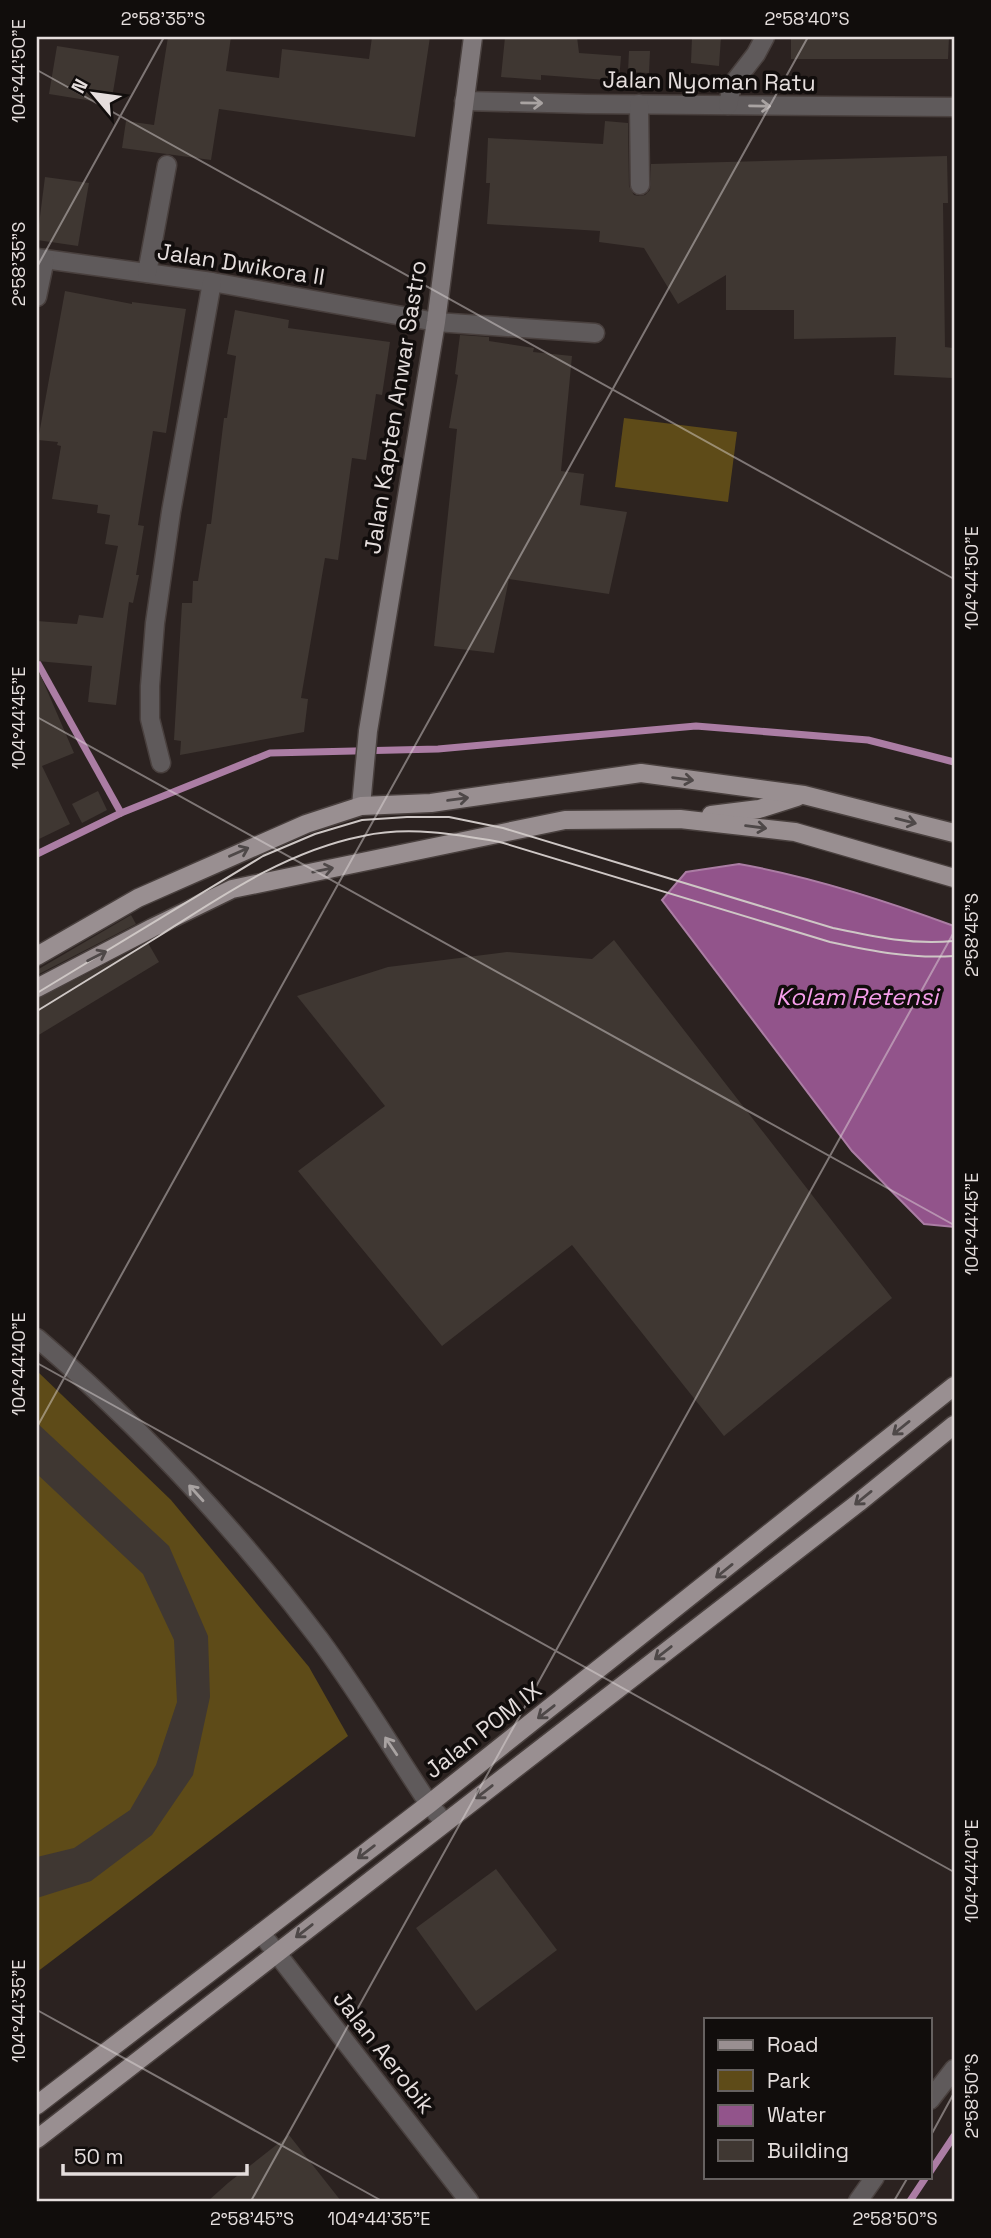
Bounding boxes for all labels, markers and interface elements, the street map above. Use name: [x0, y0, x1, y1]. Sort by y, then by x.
text: 2°58'35"S: [121, 7, 205, 30]
text: 2°58'40"S: [765, 7, 849, 30]
text: 104°44'50"E: [7, 19, 30, 123]
north arrow: [60, 60, 130, 130]
street label: Jalan Nyoman Ratu: [602, 64, 816, 98]
text: N: [66, 74, 94, 98]
one-way arrow: [521, 96, 544, 109]
one-way arrow: [748, 99, 771, 113]
text: 2°58'35"S: [7, 222, 30, 306]
street label: Jalan Dwikora II: [155, 236, 327, 292]
street label: Jalan Kapten Anwar Sastro: [357, 258, 433, 556]
text: 104°44'50"E: [960, 526, 983, 630]
text: 104°44'45"E: [7, 667, 30, 769]
one-way arrow: [671, 773, 694, 786]
one-way arrow: [446, 792, 469, 805]
one-way arrow: [894, 815, 917, 828]
one-way arrow: [744, 821, 767, 834]
one-way arrow: [228, 845, 250, 858]
one-way arrow: [311, 863, 334, 877]
text: 2°58'45"S: [960, 893, 983, 977]
one-way arrow: [86, 949, 107, 963]
water label: Kolam Retensi: [776, 981, 941, 1012]
text: 104°44'45"E: [960, 1173, 983, 1275]
text: 104°44'40"E: [7, 1312, 30, 1416]
one-way arrow: [893, 1421, 911, 1436]
one-way arrow: [188, 1484, 204, 1502]
one-way arrow: [854, 1491, 872, 1506]
one-way arrow: [715, 1563, 733, 1578]
one-way arrow: [655, 1645, 673, 1660]
street label: Jalan POM IX: [418, 1675, 548, 1785]
one-way arrow: [537, 1705, 555, 1720]
one-way arrow: [384, 1737, 398, 1757]
one-way arrow: [475, 1784, 493, 1799]
text: 104°44'40"E: [960, 1819, 983, 1923]
one-way arrow: [357, 1845, 376, 1860]
one-way arrow: [295, 1924, 314, 1939]
text: 104°44'35"E: [7, 1960, 30, 2062]
street label: Jalan Aerobik: [327, 1984, 441, 2120]
legend: [704, 2018, 932, 2178]
text: Road: [767, 2031, 819, 2058]
text: 2°58'50"S: [960, 2053, 983, 2139]
text: Park: [767, 2067, 811, 2094]
text: Water: [767, 2101, 826, 2128]
scale bar: [63, 2133, 247, 2177]
text: Building: [767, 2137, 849, 2164]
text: 50 m: [74, 2143, 124, 2170]
text: 2°58'45"S: [210, 2207, 294, 2230]
text: 104°44'35"E: [328, 2207, 430, 2230]
text: 2°58'50"S: [852, 2207, 938, 2230]

